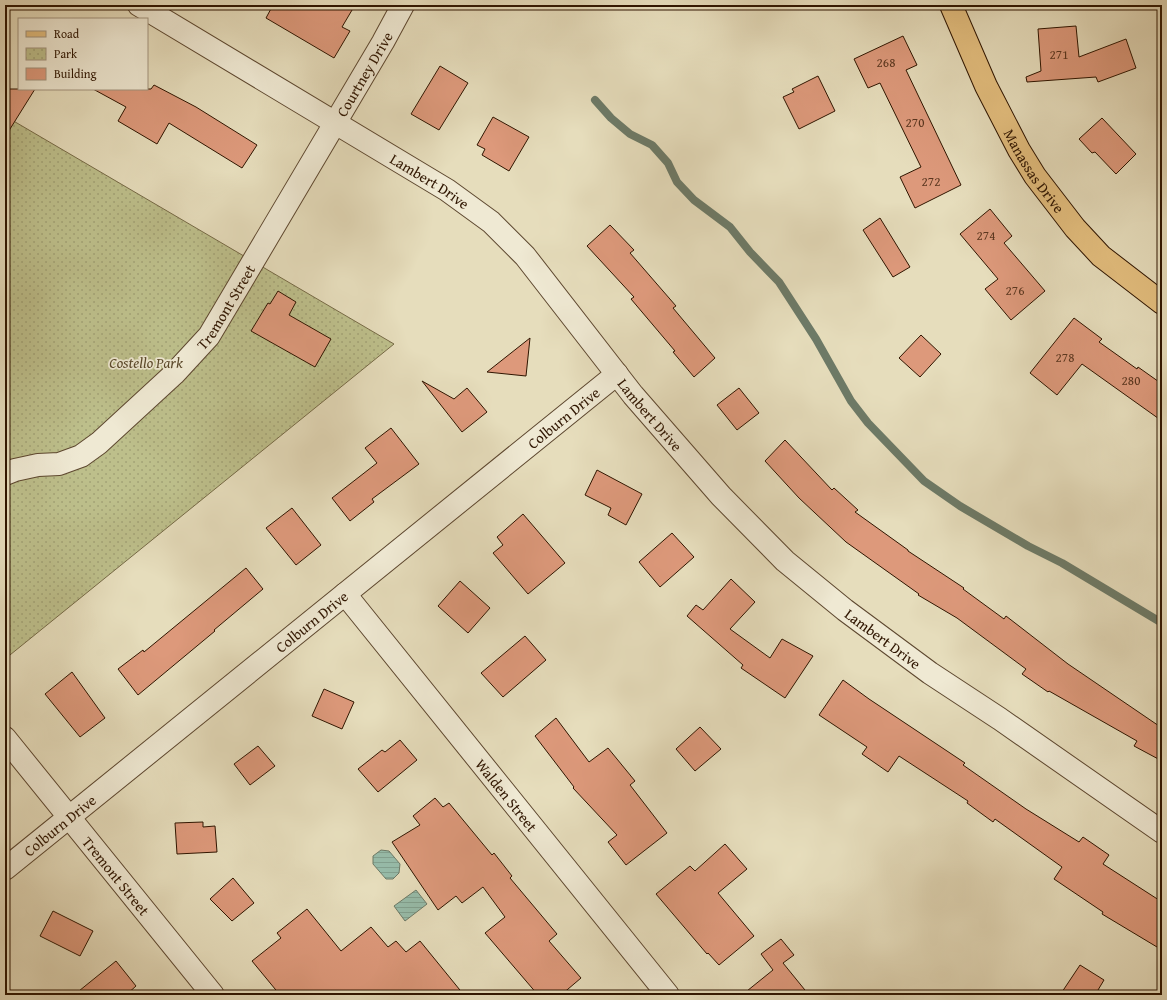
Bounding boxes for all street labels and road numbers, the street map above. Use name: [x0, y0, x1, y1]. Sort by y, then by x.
street label: Courtney Drive: [331, 28, 397, 120]
street label: Manassas Drive: [999, 125, 1070, 217]
street label: Lambert Drive: [386, 148, 474, 214]
street label: Tremont Street: [191, 260, 260, 354]
street label: Lambert Drive: [613, 374, 688, 456]
street label: Colburn Drive: [523, 382, 604, 453]
street label: Colburn Drive: [271, 586, 352, 657]
street label: Lambert Drive: [841, 603, 926, 674]
street label: Walden Street: [471, 754, 543, 836]
street label: Colburn Drive: [19, 789, 100, 861]
street label: Tremont Street: [78, 832, 155, 920]

